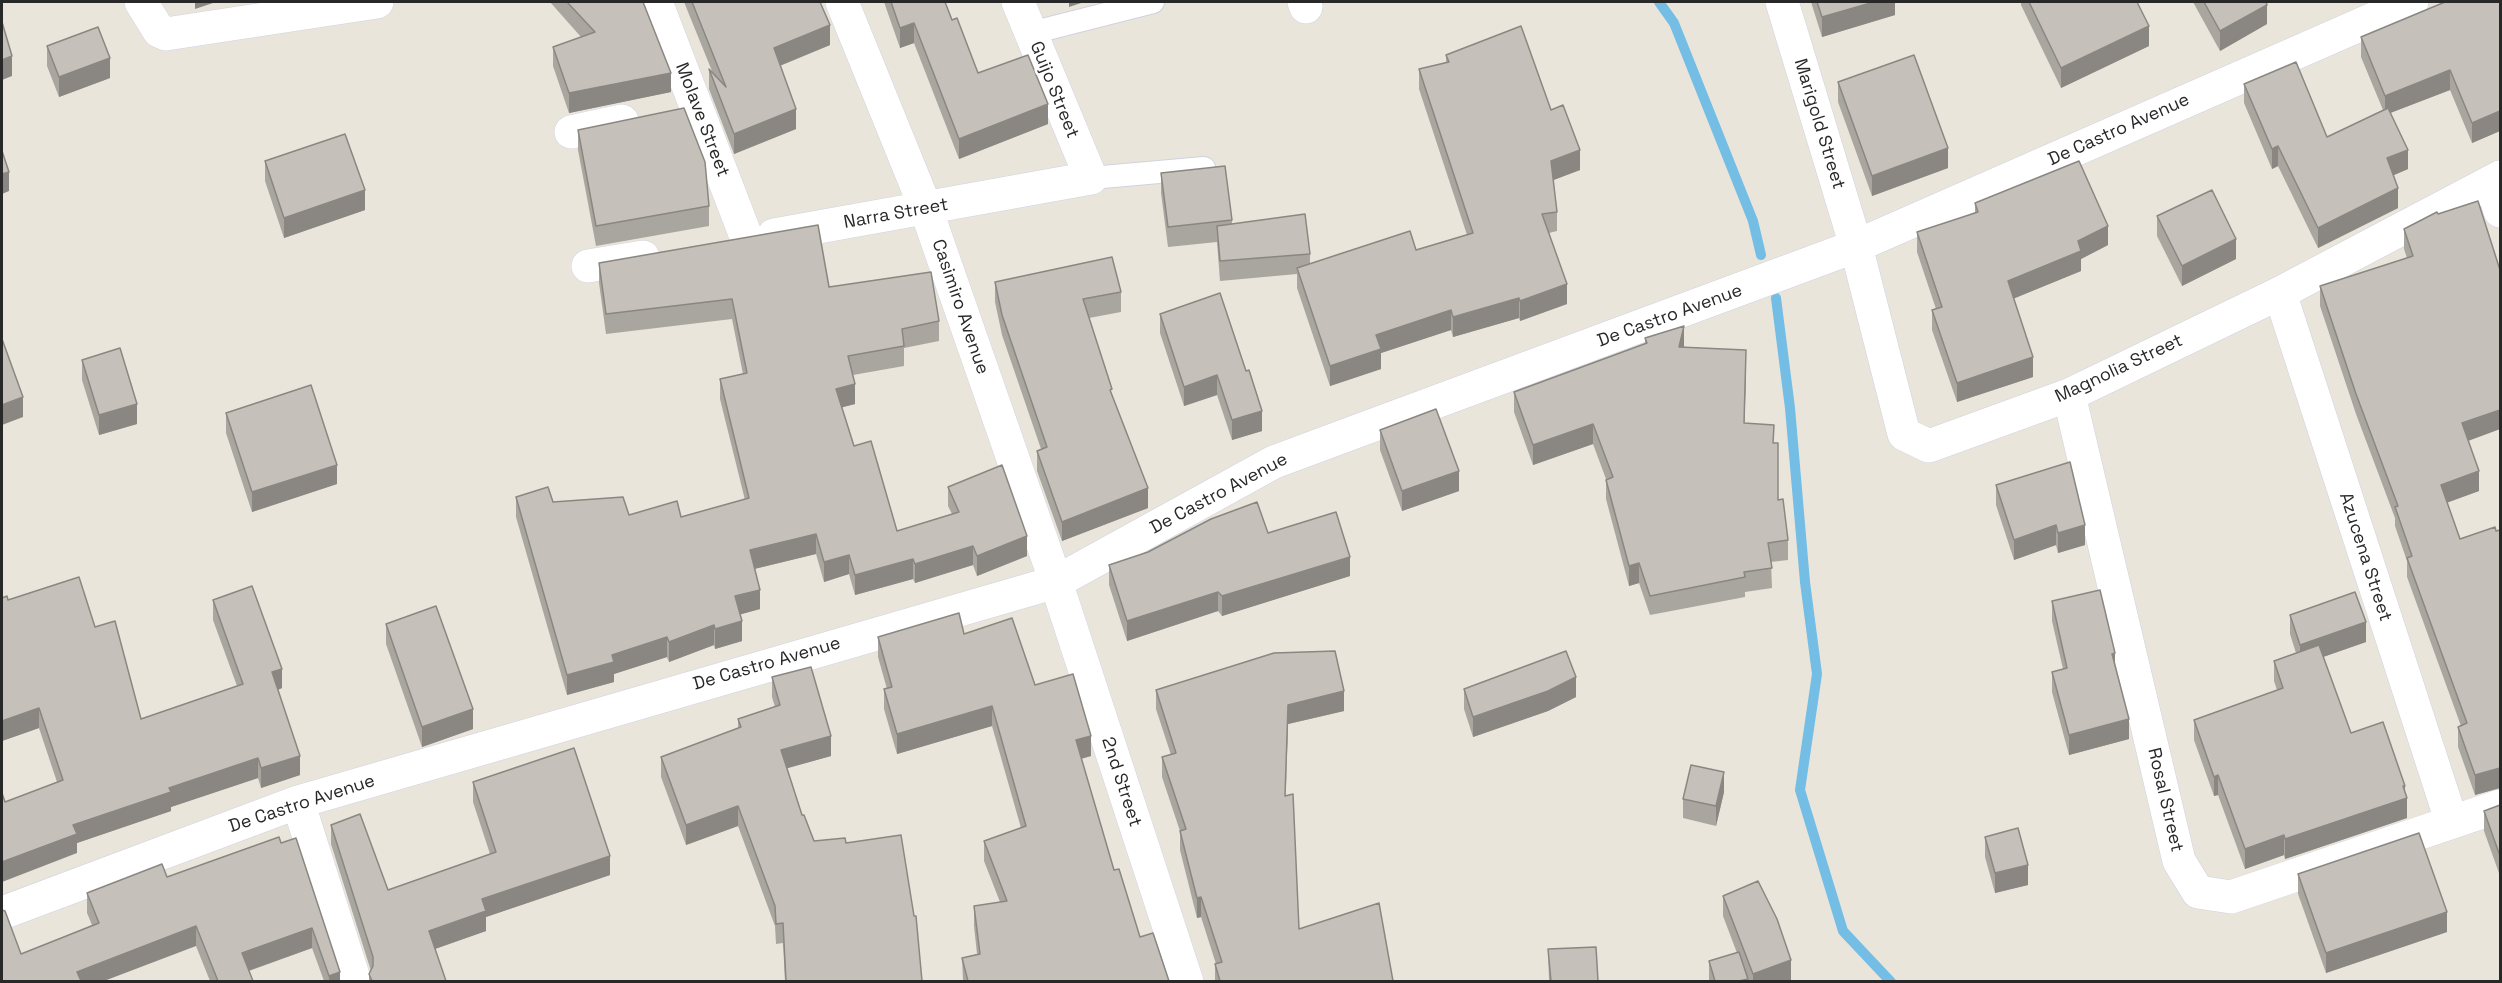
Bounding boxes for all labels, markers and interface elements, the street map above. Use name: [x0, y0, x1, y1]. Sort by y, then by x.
street label: Guijo Street: [1025, 38, 1083, 142]
street label: Marigold Street: [1789, 56, 1849, 192]
street label: Molave Street: [670, 60, 734, 180]
street label: De Castro Avenue: [2045, 89, 2193, 171]
street label: Narra Street: [842, 194, 950, 234]
street label: Casimiro Avenue: [927, 237, 993, 377]
street label: De Castro Avenue: [1595, 280, 1745, 352]
street label: Magnolia Street: [2052, 330, 2186, 408]
street label: De Castro Avenue: [1147, 449, 1291, 539]
street label: Azucena Street: [2334, 490, 2396, 624]
street label: De Castro Avenue: [691, 633, 843, 695]
street label: 2nd Street: [1096, 734, 1146, 830]
street label: Rosal Street: [2143, 746, 2187, 854]
street label: De Castro Avenue: [226, 770, 378, 838]

